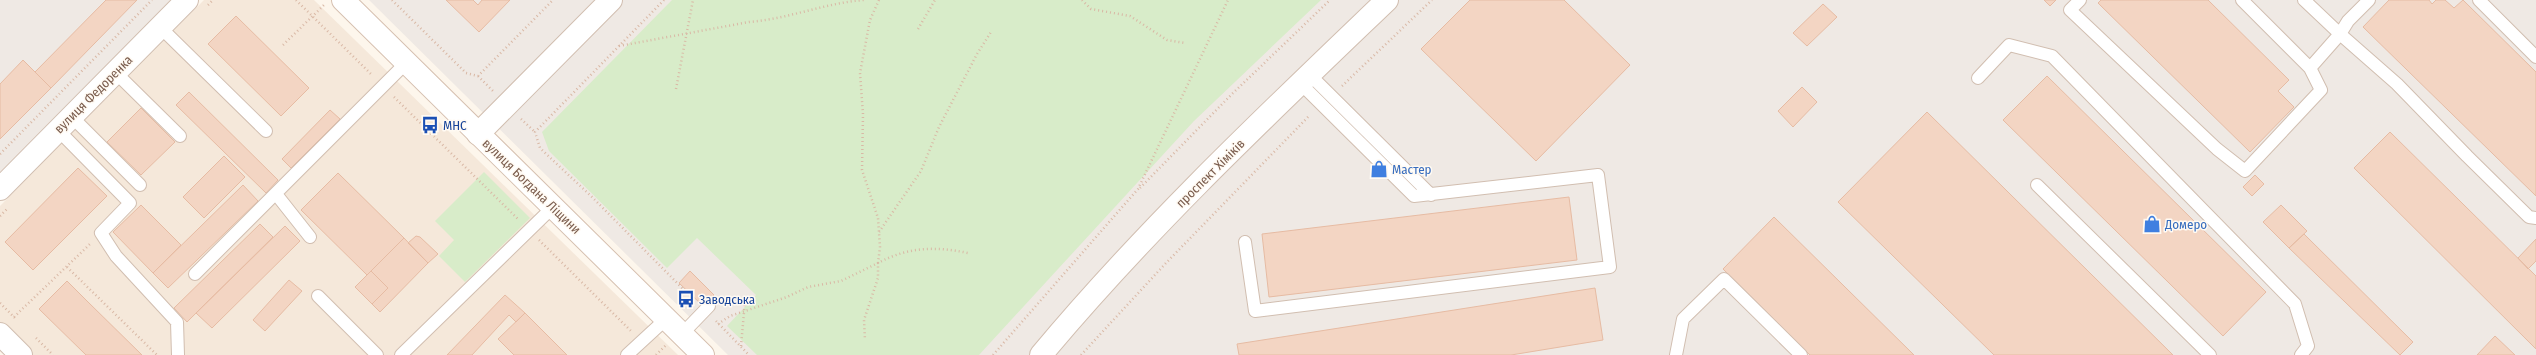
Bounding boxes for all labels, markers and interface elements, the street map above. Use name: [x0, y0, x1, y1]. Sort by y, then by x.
street label: вулиця Федоренка: [51, 52, 135, 136]
bus stop icon: МНС: [420, 115, 440, 135]
place label: МНС: [443, 118, 467, 133]
street label: вулиця Богдана Ліщини: [479, 136, 584, 237]
street label: проспект Хіміків: [1173, 136, 1248, 211]
shop icon: Мастер: [1369, 159, 1389, 179]
place label: Мастер: [1392, 162, 1432, 177]
shop icon: Домеро: [2142, 214, 2162, 234]
place label: Домеро: [2164, 217, 2207, 232]
bus stop icon: Заводська: [676, 289, 696, 309]
place label: Заводська: [699, 292, 755, 307]

